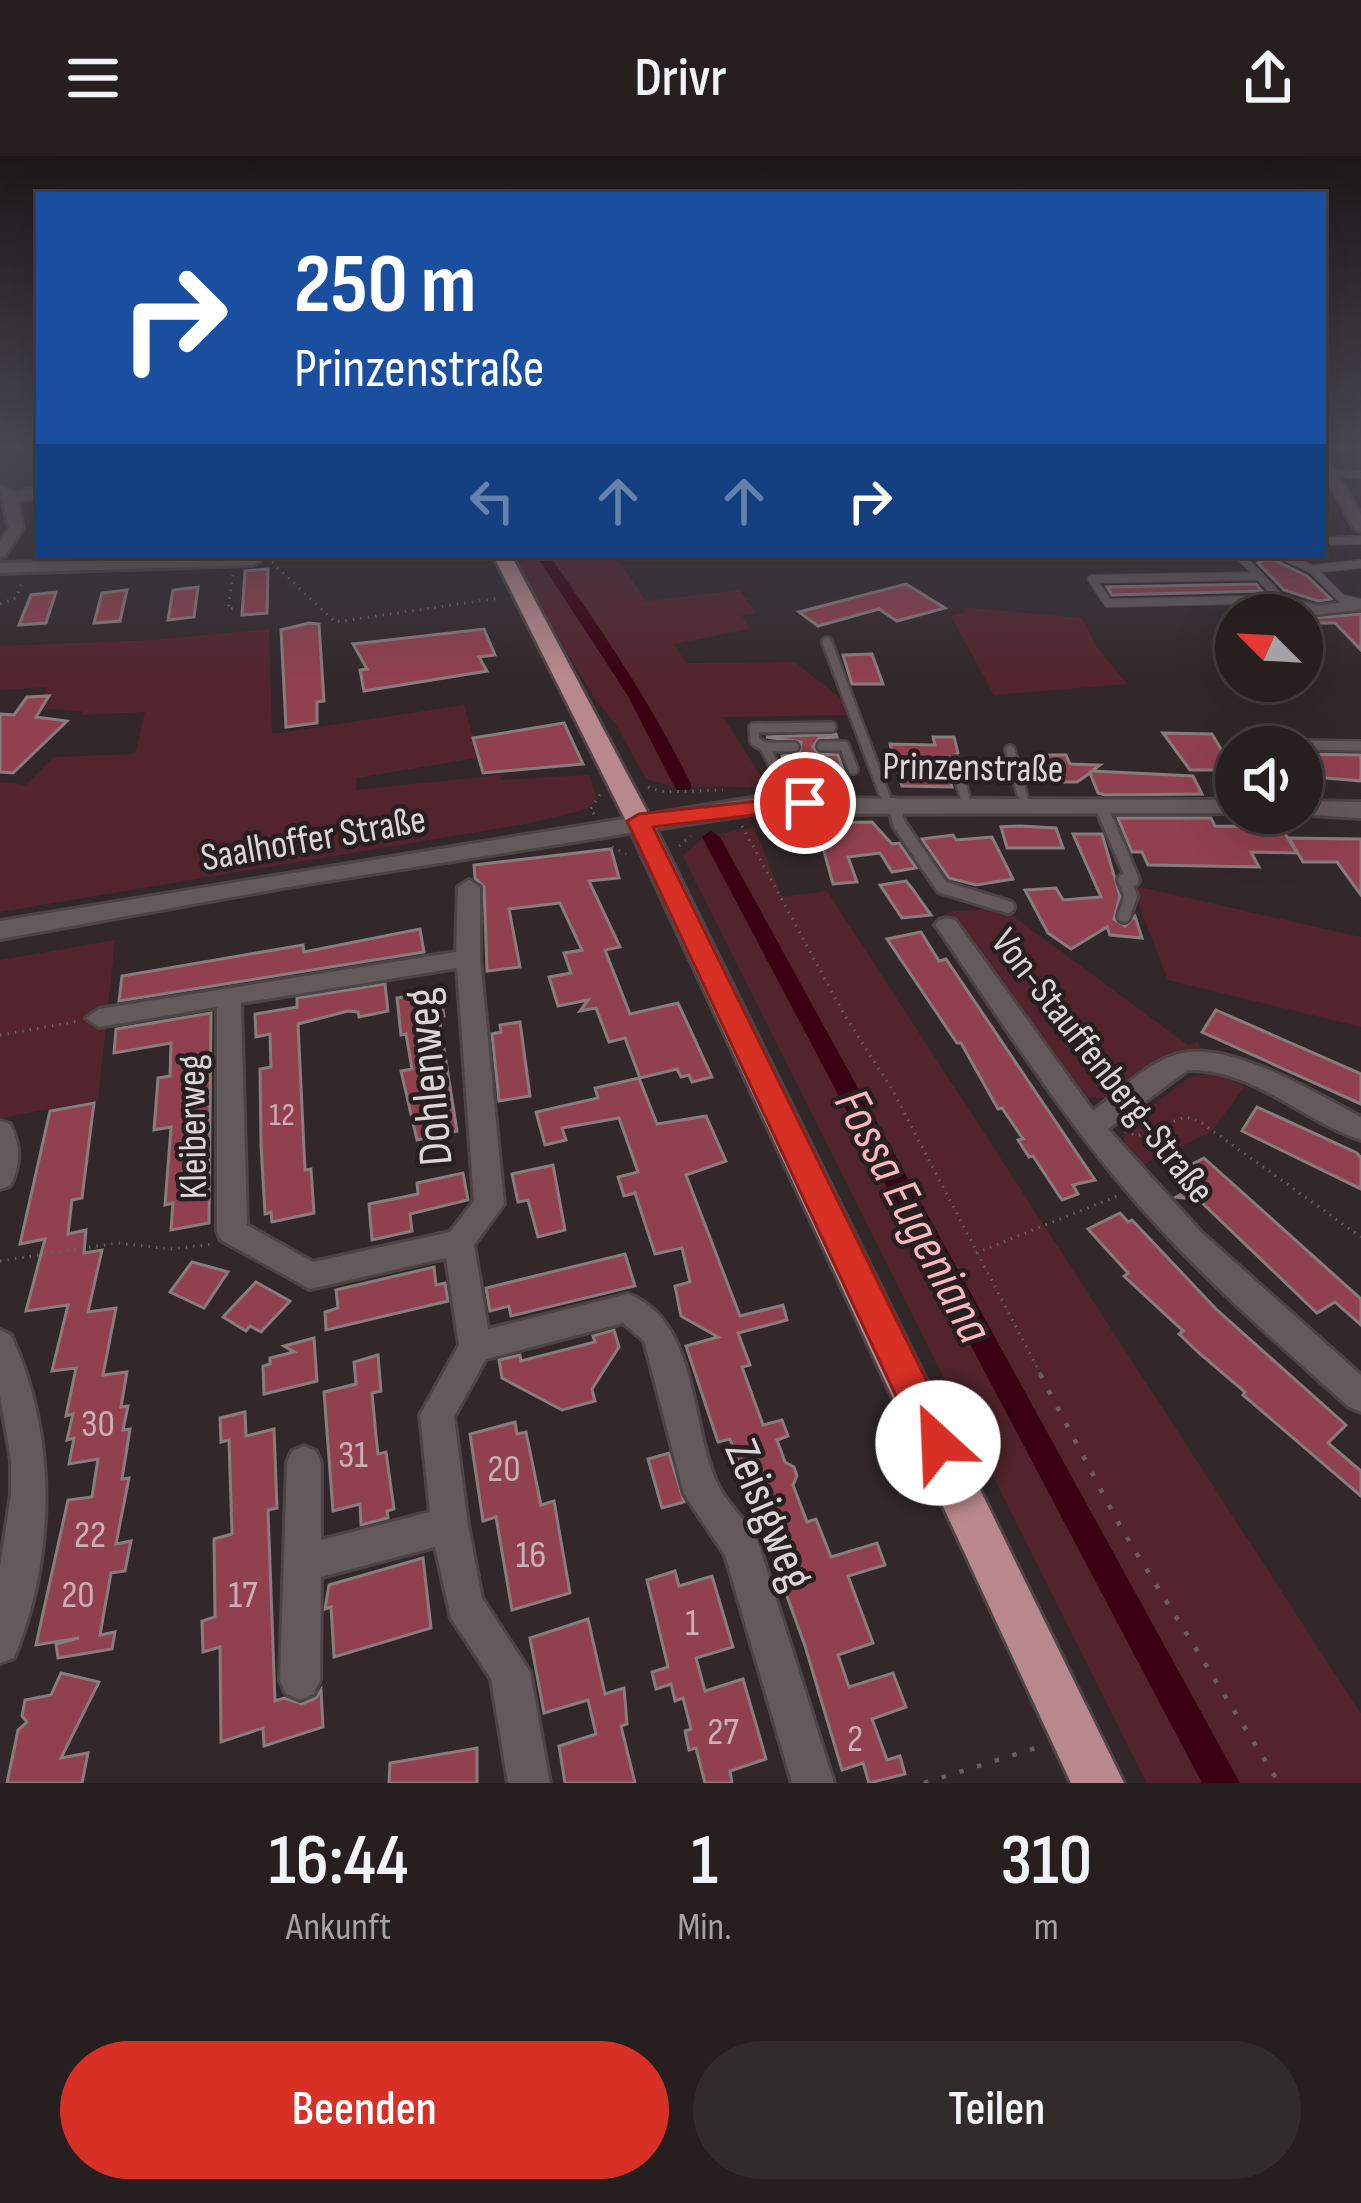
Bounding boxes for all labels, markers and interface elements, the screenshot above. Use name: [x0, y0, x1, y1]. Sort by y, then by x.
icon: menu: [60, 45, 126, 111]
icon: share: [1235, 45, 1301, 111]
text: Drivr: [634, 46, 727, 111]
text: 250 m: [294, 235, 476, 336]
icon: right: [96, 240, 252, 396]
text: Prinzenstraße: [294, 337, 545, 402]
icon: left: [459, 468, 525, 534]
icon: ahead: [585, 468, 651, 534]
icon: ahead: [711, 468, 777, 534]
icon: right: [837, 468, 903, 534]
north arrow: [1215, 594, 1323, 702]
map controls: [1215, 594, 1323, 834]
button: sound: [1215, 726, 1323, 834]
street label: Prinzenstraße: [882, 743, 1064, 794]
pin: [754, 752, 856, 854]
icon: arrive: [772, 770, 838, 836]
street label: Saalhoffer Straße: [197, 797, 430, 882]
street label: Von-Stauffenberg-Straße: [980, 920, 1224, 1213]
street label: Dohlenweg: [393, 986, 466, 1168]
street label: Kleiberweg: [169, 1054, 218, 1200]
water label: Fossa Eugeniana: [820, 1079, 1005, 1354]
house number: 12: [269, 1095, 295, 1135]
position arrow: [875, 1380, 1001, 1506]
house number: 30: [81, 1401, 115, 1448]
street label: Zeisigweg: [712, 1431, 826, 1598]
house number: 31: [338, 1432, 368, 1479]
house number: 20: [487, 1446, 521, 1493]
house number: 22: [74, 1512, 106, 1559]
house number: 16: [516, 1532, 546, 1579]
house number: 20: [61, 1572, 95, 1619]
house number: 17: [228, 1572, 258, 1619]
house number: 1: [685, 1600, 699, 1647]
house number: 27: [707, 1709, 739, 1756]
house number: 2: [847, 1716, 863, 1763]
text: 16:44: [269, 1818, 408, 1905]
text: 1: [691, 1818, 718, 1905]
text: 310: [1000, 1818, 1092, 1905]
text: Ankunft: [286, 1904, 391, 1951]
text: Min.: [677, 1904, 732, 1951]
text: m: [1034, 1904, 1059, 1951]
button: Beenden: [60, 2041, 669, 2179]
button: Teilen: [693, 2041, 1301, 2179]

